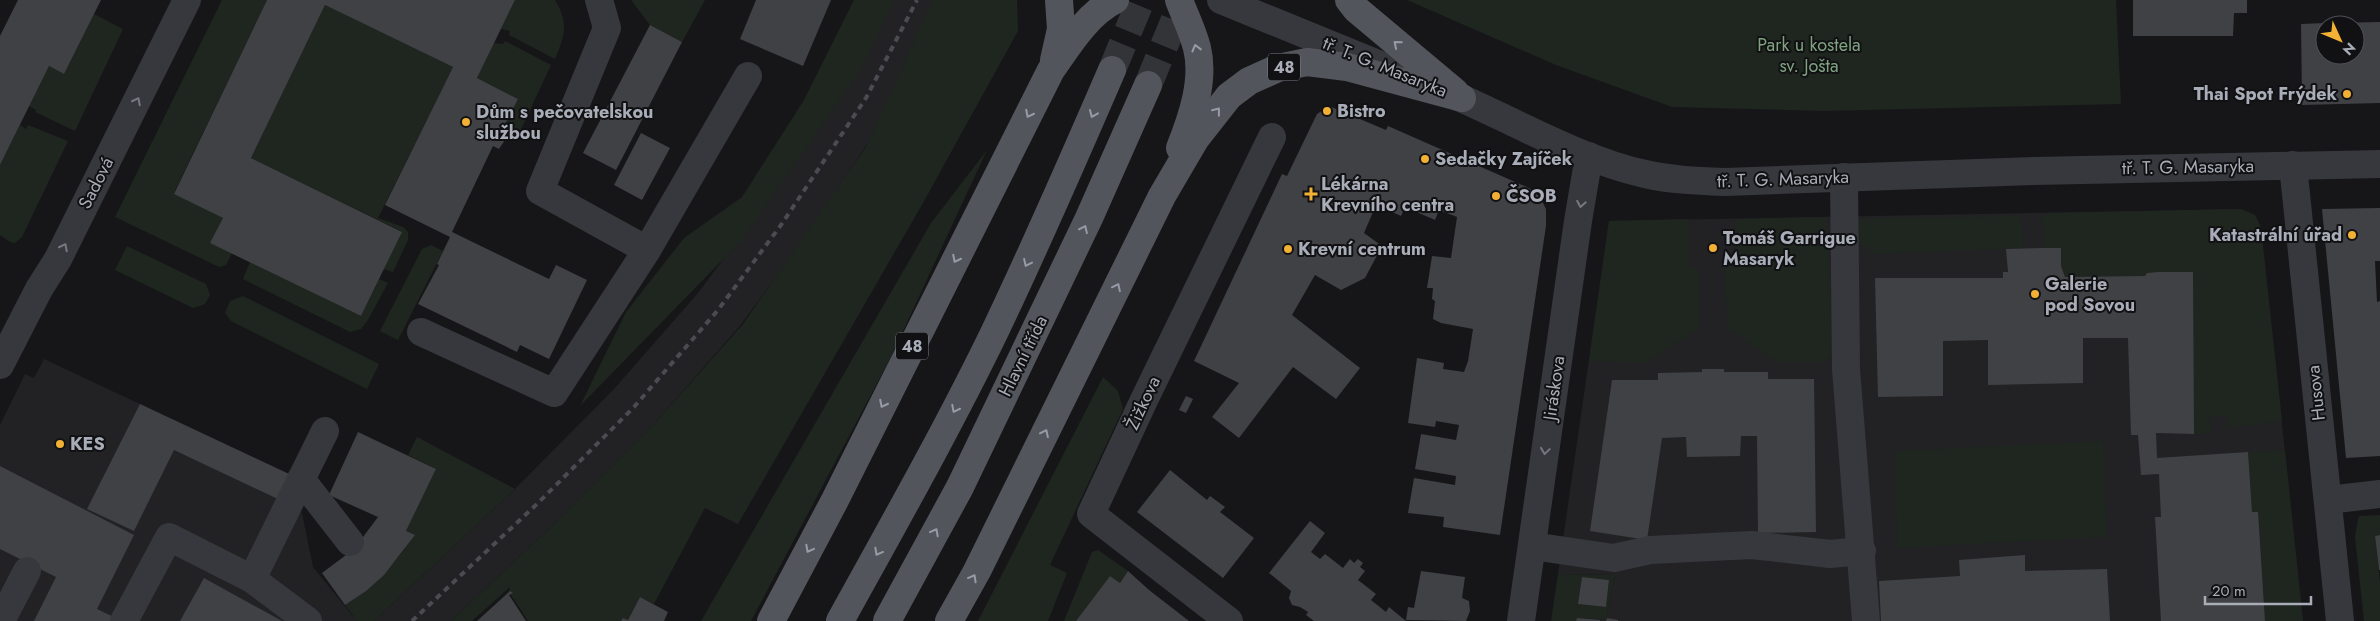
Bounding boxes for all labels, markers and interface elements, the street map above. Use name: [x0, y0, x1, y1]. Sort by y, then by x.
north arrow: [2315, 15, 2365, 65]
street label: tř. T. G. Masaryka: [1319, 30, 1451, 104]
park label: Park u kostela sv. Jošta: [1757, 32, 1861, 79]
text: N: [2338, 38, 2360, 60]
one-way arrow: [1394, 41, 1403, 50]
one-way arrow: [1191, 44, 1202, 53]
road number: 48: [1268, 54, 1300, 80]
place label: Thai Spot Frýdek: [2194, 81, 2338, 107]
marker: Thai Spot Frýdek: [2341, 88, 2353, 100]
one-way arrow: [131, 98, 141, 107]
place label: Bistro: [1337, 98, 1386, 124]
place label: Dům s pečovatelskou službou: [476, 99, 653, 146]
marker: Bistro: [1321, 105, 1333, 117]
one-way arrow: [1211, 108, 1219, 117]
one-way arrow: [1025, 109, 1035, 118]
one-way arrow: [1088, 109, 1099, 118]
marker: Dům s pečovatelskou službou: [460, 116, 472, 128]
place label: Sedačky Zajíček: [1435, 146, 1573, 172]
street label: Sadová: [72, 153, 120, 213]
marker: Sedačky Zajíček: [1419, 153, 1431, 165]
street label: tř. T. G. Masaryka: [2122, 153, 2254, 181]
street label: tř. T. G. Masaryka: [1717, 164, 1849, 194]
place label: Lékárna Krevního centra: [1321, 171, 1454, 218]
place label: ČSOB: [1506, 183, 1557, 209]
marker: Lékárna Krevního centra: [1305, 188, 1317, 200]
marker: ČSOB: [1490, 190, 1502, 202]
one-way arrow: [1576, 199, 1586, 208]
place label: Katastrální úřad: [2209, 222, 2342, 248]
one-way arrow: [1078, 225, 1088, 234]
place label: Tomáš Garrigue Masaryk: [1723, 225, 1856, 272]
marker: Katastrální úřad: [2346, 229, 2358, 241]
place label: Krevní centrum: [1298, 236, 1426, 262]
marker: Tomáš Garrigue Masaryk: [1707, 242, 1719, 254]
one-way arrow: [58, 243, 68, 252]
marker: Krevní centrum: [1282, 243, 1294, 255]
one-way arrow: [952, 254, 962, 263]
one-way arrow: [1023, 258, 1033, 267]
place label: Galerie pod Sovou: [2045, 271, 2135, 318]
one-way arrow: [1111, 283, 1121, 292]
marker: Galerie pod Sovou: [2029, 288, 2041, 300]
street label: Hlavní třída: [992, 311, 1054, 401]
road number: 48: [896, 332, 928, 360]
street label: Jiráskova: [1536, 354, 1571, 424]
street label: Husova: [2300, 364, 2332, 422]
street label: Žižkova: [1119, 372, 1167, 434]
one-way arrow: [879, 399, 889, 408]
one-way arrow: [951, 404, 961, 413]
one-way arrow: [1039, 429, 1049, 438]
place label: KES: [70, 431, 105, 457]
marker: KES: [54, 438, 66, 450]
one-way arrow: [1540, 447, 1551, 455]
one-way arrow: [929, 528, 939, 537]
one-way arrow: [805, 544, 815, 553]
one-way arrow: [875, 546, 885, 555]
scale bar: [2205, 574, 2311, 606]
one-way arrow: [967, 575, 977, 584]
text: 20 m: [2212, 580, 2246, 602]

